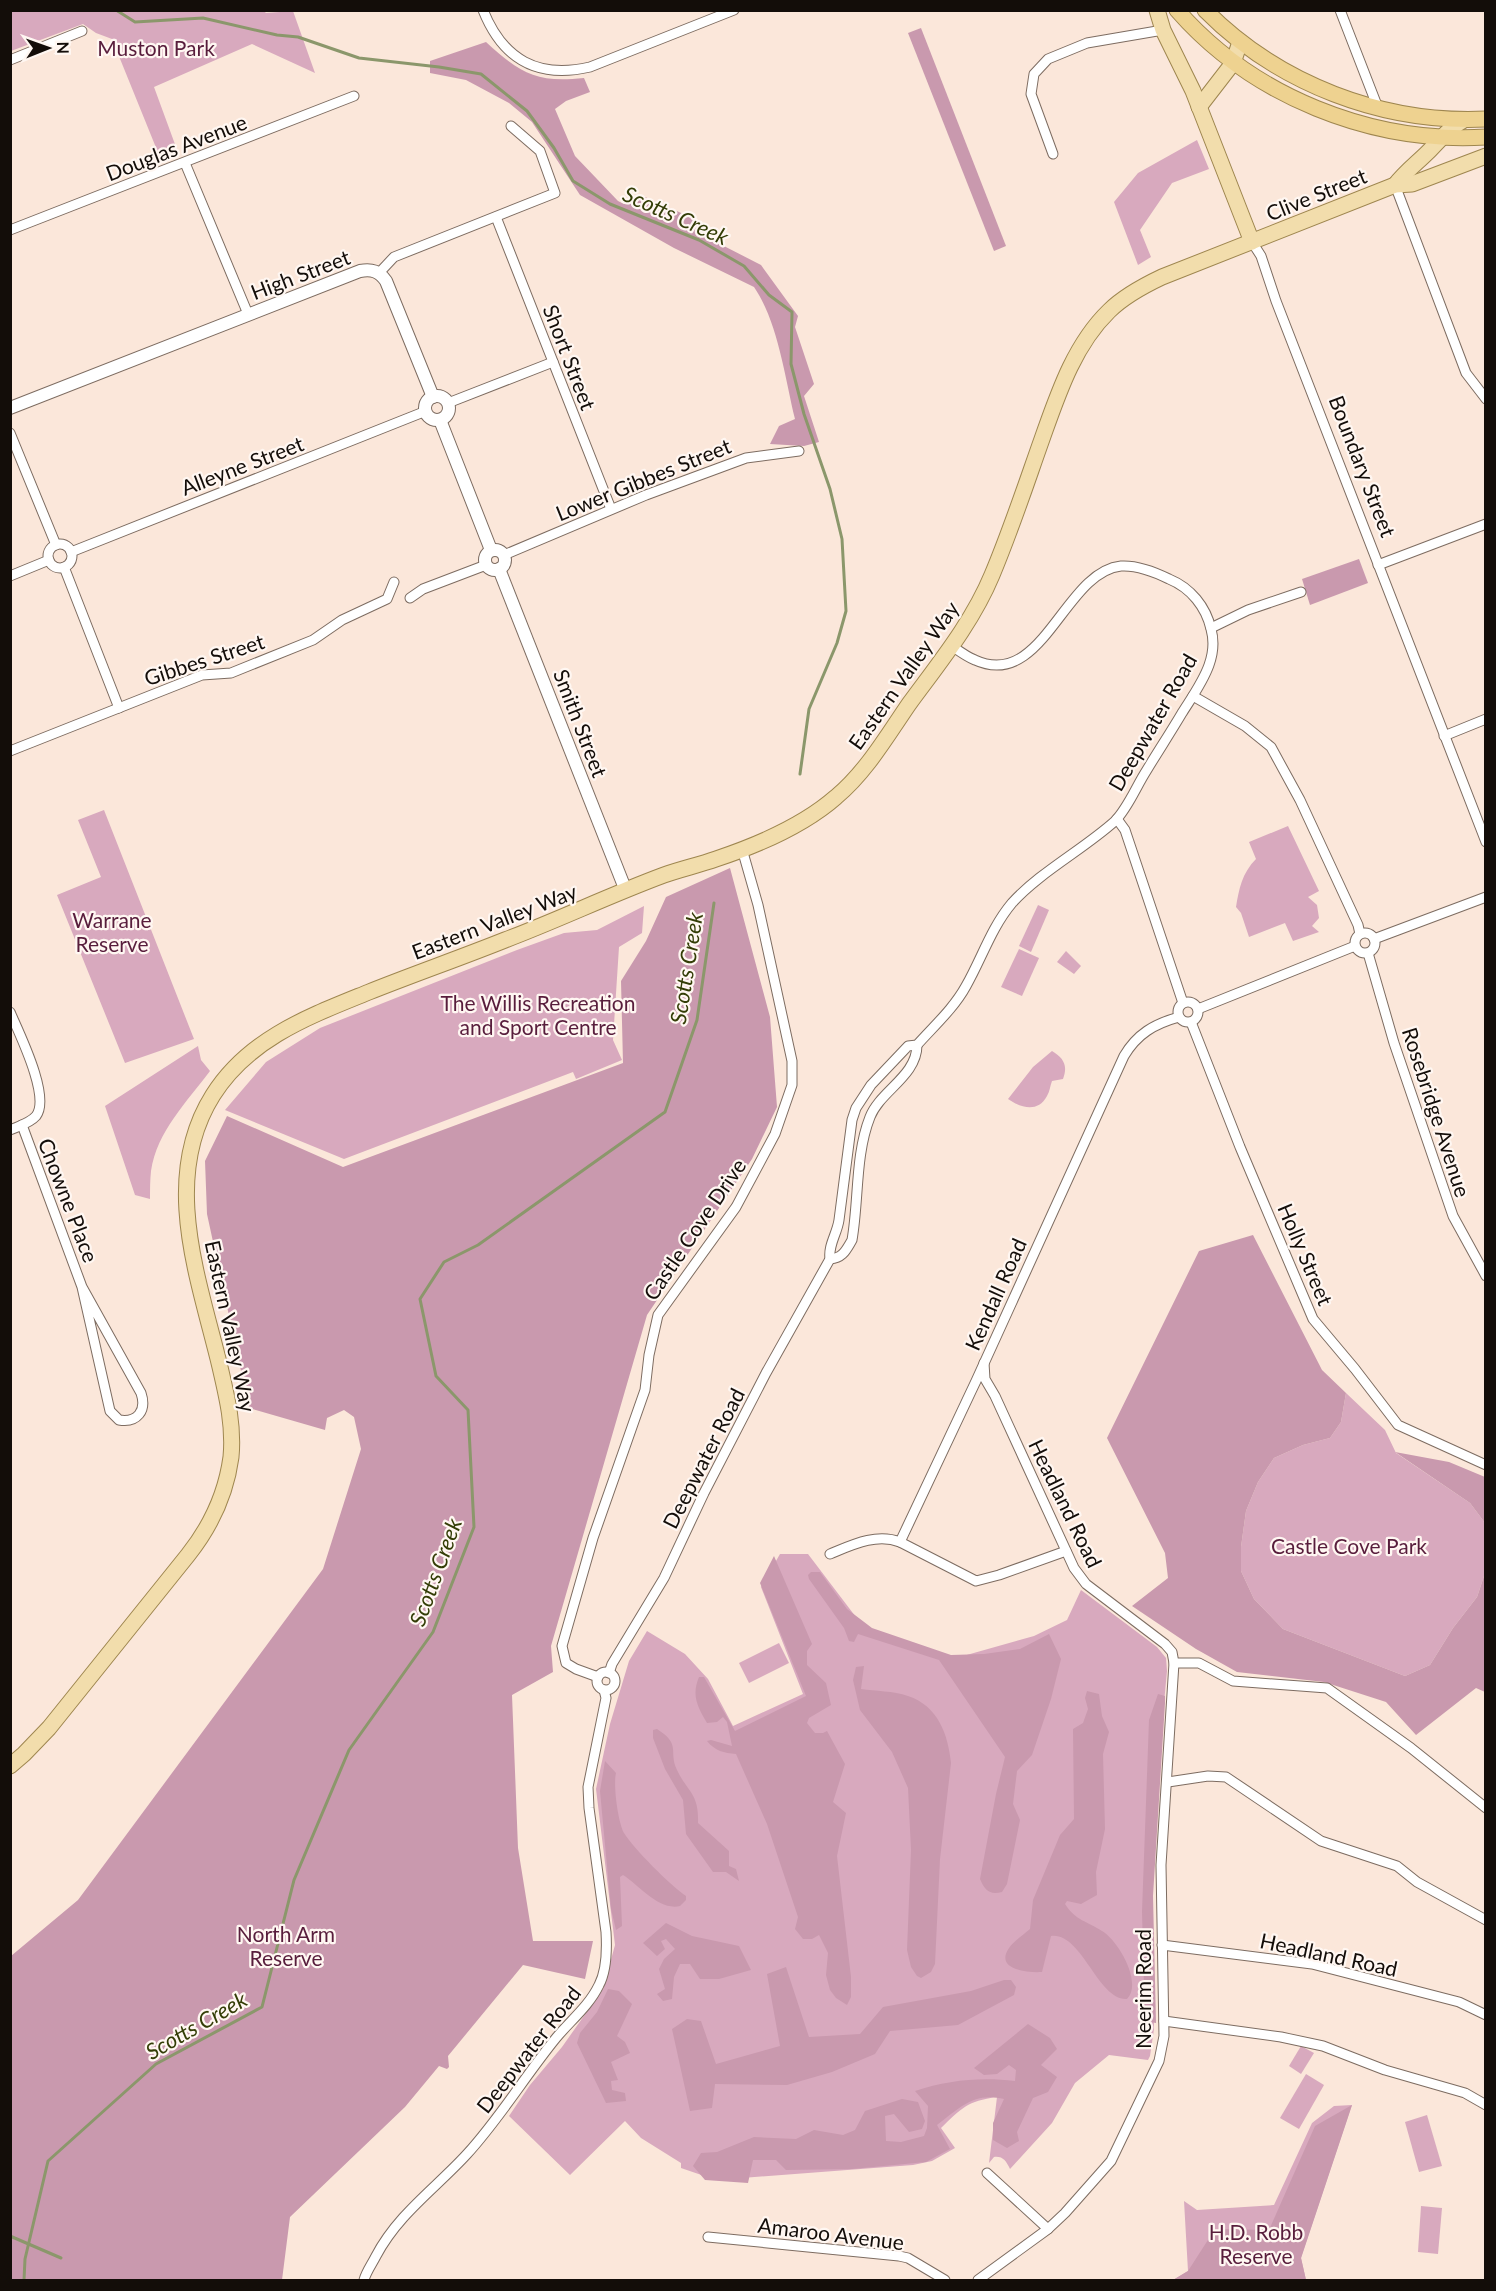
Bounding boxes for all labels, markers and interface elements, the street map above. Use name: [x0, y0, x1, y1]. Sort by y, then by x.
north arrow: [18, 18, 78, 78]
park label: Muston Park: [97, 35, 215, 60]
text: N: [54, 41, 73, 54]
street label: Douglas Avenue: [102, 109, 250, 185]
street label: Clive Street: [1262, 162, 1370, 226]
water label: Scotts Creek: [619, 180, 733, 250]
street label: High Street: [247, 243, 354, 304]
street label: Short Street: [538, 301, 602, 414]
street label: Boundary Street: [1325, 392, 1402, 541]
street label: Alleyne Street: [177, 430, 307, 500]
street label: Lower Gibbes Street: [552, 432, 735, 526]
street label: Eastern Valley Way: [843, 596, 963, 754]
street label: Gibbes Street: [141, 628, 268, 690]
street label: Deepwater Road: [1103, 649, 1201, 795]
street label: Smith Street: [549, 666, 613, 781]
street label: Eastern Valley Way: [408, 878, 580, 964]
park label: Warrane Reserve: [72, 907, 152, 956]
water label: Scotts Creek: [664, 910, 708, 1026]
park label: The Willis Recreation and Sport Centre: [440, 990, 636, 1039]
street label: Rosebridge Avenue: [1398, 1024, 1476, 1200]
street label: Chowne Place: [34, 1134, 104, 1266]
street label: Castle Cove Drive: [637, 1154, 751, 1304]
street label: Holly Street: [1273, 1199, 1339, 1309]
street label: Kendall Road: [959, 1234, 1031, 1354]
street label: Eastern Valley Way: [201, 1238, 261, 1414]
street label: Deepwater Road: [657, 1384, 749, 1532]
street label: Headland Road: [1024, 1435, 1108, 1571]
water label: Scotts Creek: [403, 1514, 467, 1630]
park label: Castle Cove Park: [1271, 1533, 1427, 1558]
park label: North Arm Reserve: [237, 1921, 335, 1970]
street label: Headland Road: [1258, 1927, 1400, 1981]
street label: Neerim Road: [1130, 1929, 1155, 2049]
street label: Deepwater Road: [471, 1981, 585, 2117]
water label: Scotts Creek: [140, 1985, 252, 2065]
street label: Amaroo Avenue: [756, 2212, 906, 2254]
park label: H.D. Robb Reserve: [1209, 2219, 1303, 2268]

